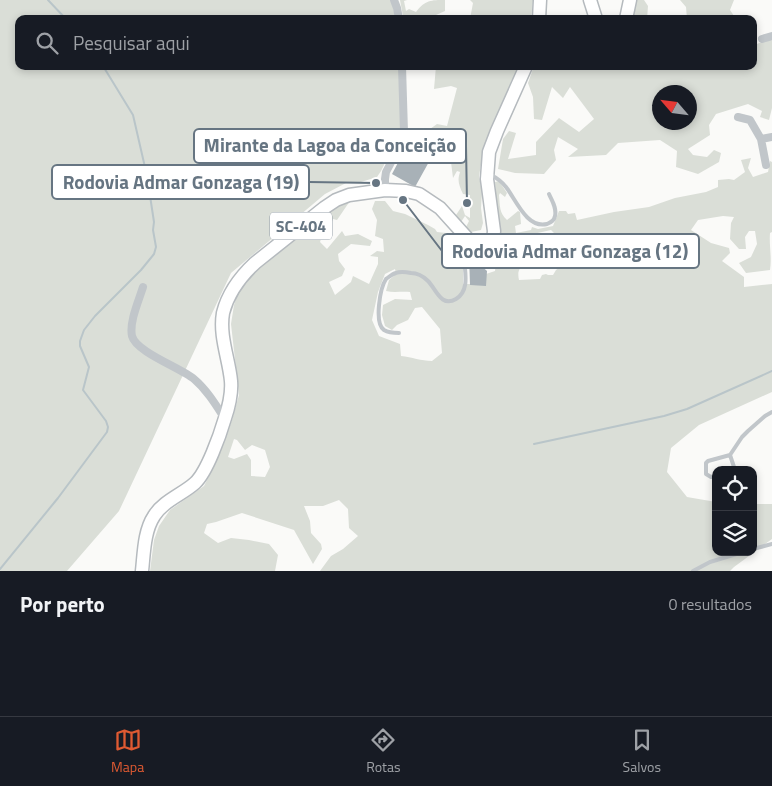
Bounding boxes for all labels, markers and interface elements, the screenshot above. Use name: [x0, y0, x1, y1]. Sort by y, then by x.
search box: [15, 15, 757, 70]
text: Pesquisar aqui: [73, 28, 190, 57]
icon: search: [33, 29, 61, 57]
north arrow: [652, 85, 697, 130]
callout: Mirante da Lagoa da Conceição: [194, 129, 466, 163]
text: Mirante da Lagoa da Conceição: [204, 130, 456, 159]
callout: Rodovia Admar Gonzaga (19): [52, 165, 309, 199]
text: Rodovia Admar Gonzaga (19): [63, 167, 299, 196]
road number: SC-404: [270, 212, 332, 240]
callout: Rodovia Admar Gonzaga (12): [442, 234, 699, 268]
text: Rodovia Admar Gonzaga (12): [452, 236, 688, 265]
map controls: [712, 466, 757, 556]
button: locate: [712, 466, 757, 511]
button: layers: [712, 511, 757, 556]
text: Por perto: [20, 588, 105, 620]
text: 0 resultados: [668, 592, 752, 616]
tab: Mapa: [111, 726, 144, 777]
tab: Rotas: [366, 726, 401, 777]
tab: Salvos: [623, 726, 661, 777]

